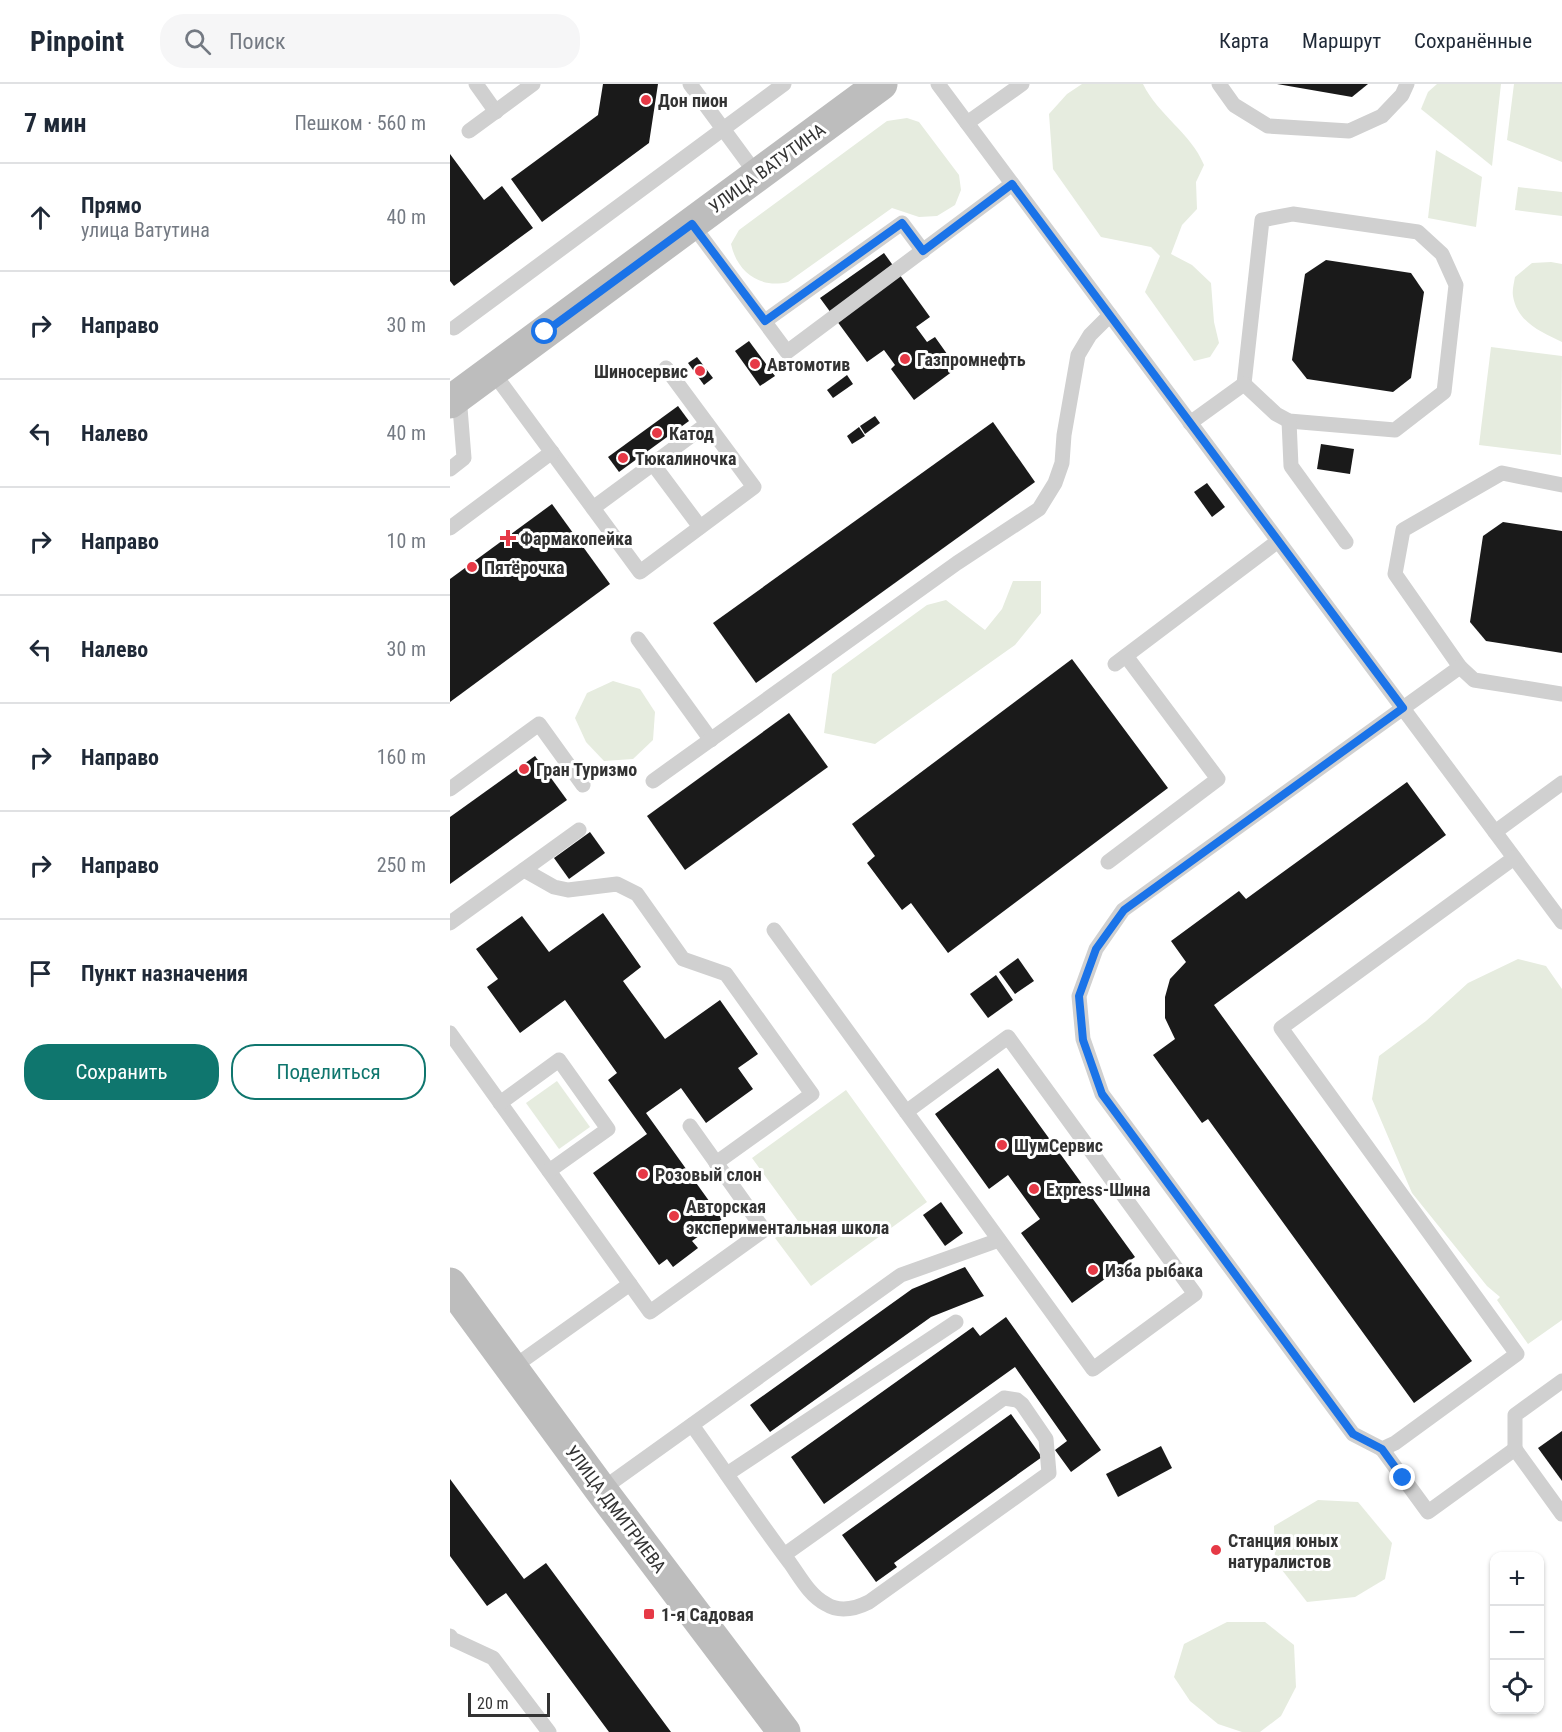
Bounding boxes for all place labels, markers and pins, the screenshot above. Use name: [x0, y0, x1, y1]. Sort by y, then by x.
place label: Дон пион: [658, 90, 728, 111]
marker: Дон пион: [639, 93, 653, 107]
place label: Газпромнефть: [917, 349, 1026, 370]
marker: Газпромнефть: [898, 352, 912, 366]
place label: Автомотив: [767, 354, 850, 375]
marker: Автомотив: [748, 357, 762, 371]
place label: Шиносервис: [594, 361, 688, 382]
marker: Шиносервис: [693, 364, 707, 378]
place label: Катод: [669, 423, 714, 444]
marker: Катод: [650, 426, 664, 440]
place label: Тюкалиночка: [635, 448, 736, 469]
marker: Тюкалиночка: [616, 451, 630, 465]
place label: Фармакопейка: [520, 528, 633, 549]
marker: Фармакопейка: [501, 531, 515, 545]
place label: Пятёрочка: [484, 557, 564, 578]
marker: Пятёрочка: [465, 560, 479, 574]
place label: Гран Туризмо: [536, 759, 637, 780]
marker: Гран Туризмо: [517, 762, 531, 776]
place label: ШумСервис: [1014, 1135, 1103, 1156]
marker: ШумСервис: [995, 1138, 1009, 1152]
place label: Розовый слон: [655, 1164, 762, 1185]
marker: Розовый слон: [636, 1167, 650, 1181]
place label: Express-Шина: [1046, 1179, 1151, 1200]
marker: Express-Шина: [1027, 1182, 1041, 1196]
place label: Авторская экспериментальная школа: [686, 1196, 889, 1238]
marker: Авторская экспериментальная школа: [667, 1209, 681, 1223]
place label: Изба рыбака: [1105, 1260, 1203, 1281]
marker: Изба рыбака: [1086, 1263, 1100, 1277]
place label: Станция юных натуралистов: [1228, 1530, 1338, 1572]
marker: Станция юных натуралистов: [1209, 1543, 1223, 1557]
place label: 1-я Садовая: [661, 1604, 754, 1625]
marker: 1-я Садовая: [642, 1607, 656, 1621]

